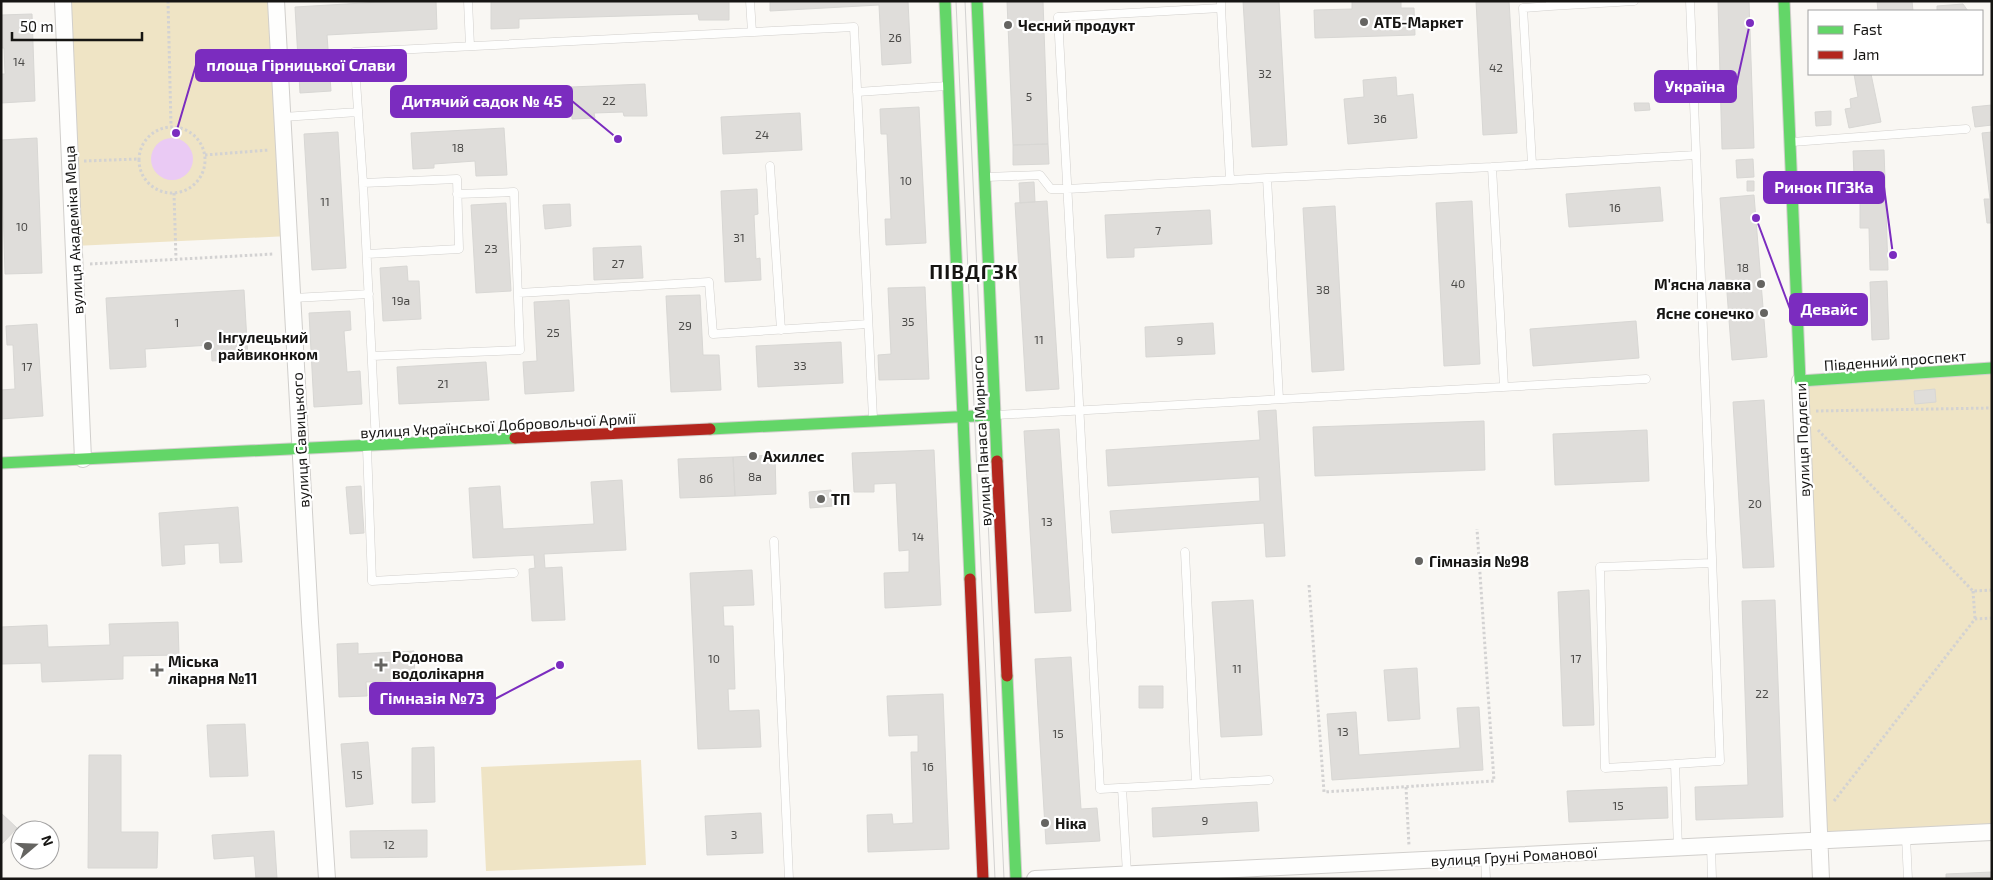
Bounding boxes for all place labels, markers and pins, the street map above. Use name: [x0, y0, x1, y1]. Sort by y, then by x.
place label: АТБ-Маркет: [1374, 13, 1464, 31]
place label: Чесний продукт: [1018, 16, 1136, 34]
marker: АТБ-Маркет: [1358, 16, 1370, 28]
marker: Чесний продукт: [1002, 19, 1014, 31]
callout: площа Гірницької Слави: [196, 50, 406, 81]
callout: Україна: [1655, 71, 1736, 102]
callout: Дитячий садок № 45: [391, 86, 572, 117]
callout: Ринок ПГЗКа: [1764, 172, 1884, 203]
place label: М'ясна лавка: [1654, 275, 1751, 293]
marker: М'ясна лавка: [1755, 278, 1767, 290]
callout: Девайс: [1790, 294, 1867, 325]
place label: Ясне сонечко: [1656, 304, 1754, 322]
marker: Ясне сонечко: [1758, 307, 1770, 319]
place label: Інгулецький райвиконком: [218, 328, 318, 363]
marker: Інгулецький райвиконком: [202, 340, 214, 352]
place label: Ахиллес: [763, 447, 825, 465]
marker: Ахиллес: [747, 450, 759, 462]
place label: ТП: [831, 490, 850, 508]
marker: ТП: [815, 493, 827, 505]
place label: Гімназія №98: [1429, 552, 1529, 570]
marker: Гімназія №98: [1413, 555, 1425, 567]
place label: Родонова водолікарня: [392, 647, 484, 682]
place label: Міська лікарня №11: [168, 652, 258, 687]
marker: Родонова водолікарня: [374, 658, 388, 672]
marker: Міська лікарня №11: [150, 663, 164, 677]
callout: Гімназія №73: [370, 683, 495, 714]
place label: Ніка: [1055, 814, 1087, 832]
marker: Ніка: [1039, 817, 1051, 829]

